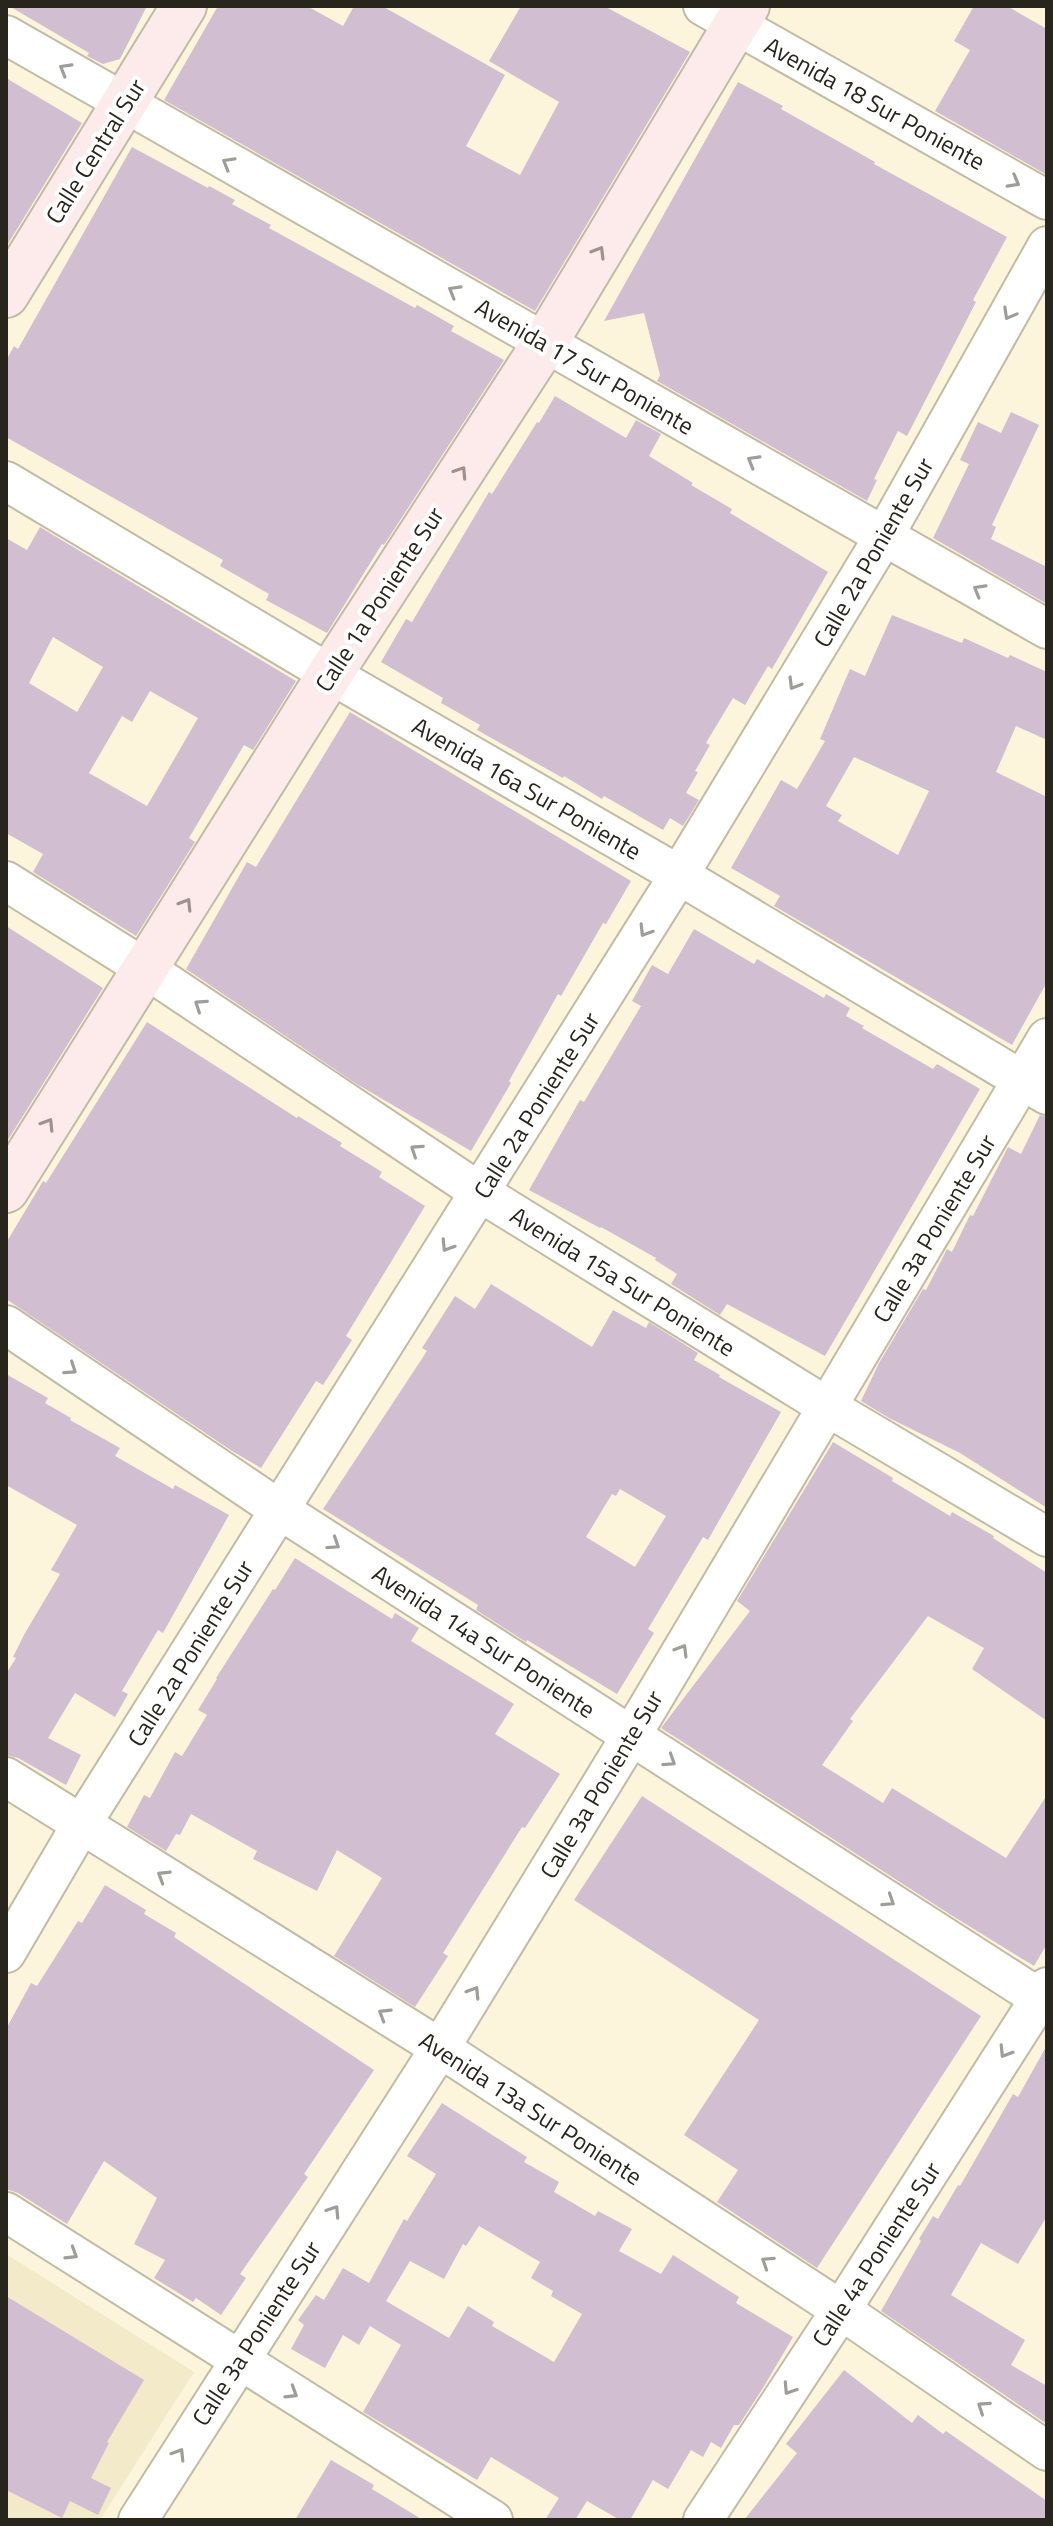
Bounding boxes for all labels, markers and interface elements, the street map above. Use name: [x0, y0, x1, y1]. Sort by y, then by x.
street label: Avenida 18 Sur Poniente: [758, 27, 992, 179]
one-way arrow: [59, 63, 74, 79]
street label: Calle Central Sur: [36, 72, 154, 230]
one-way arrow: [222, 157, 237, 173]
one-way arrow: [1006, 172, 1020, 188]
one-way arrow: [589, 246, 605, 261]
one-way arrow: [448, 285, 463, 301]
street label: Avenida 17 Sur Poniente: [469, 289, 701, 443]
one-way arrow: [1003, 305, 1019, 320]
street label: Calle 2a Poniente Sur: [804, 450, 942, 654]
one-way arrow: [747, 456, 761, 471]
one-way arrow: [451, 467, 466, 481]
street label: Calle 1a Poniente Sur: [306, 499, 452, 699]
one-way arrow: [973, 584, 988, 600]
one-way arrow: [788, 675, 804, 690]
street label: Avenida 16a Sur Poniente: [406, 708, 648, 868]
one-way arrow: [177, 898, 192, 913]
one-way arrow: [639, 922, 654, 936]
one-way arrow: [194, 1000, 209, 1015]
street label: Calle 2a Poniente Sur: [464, 1005, 608, 1205]
one-way arrow: [38, 1118, 53, 1133]
street label: Calle 3a Poniente Sur: [863, 1127, 1005, 1329]
one-way arrow: [410, 1145, 424, 1160]
street label: Avenida 15a Sur Poniente: [503, 1197, 743, 1365]
one-way arrow: [442, 1237, 457, 1252]
one-way arrow: [62, 1359, 76, 1374]
one-way arrow: [325, 1535, 339, 1550]
street label: Calle 2a Poniente Sur: [118, 1553, 262, 1753]
street label: Avenida 14a Sur Poniente: [365, 1555, 603, 1727]
one-way arrow: [672, 1644, 688, 1659]
street label: Calle 3a Poniente Sur: [530, 1683, 672, 1885]
one-way arrow: [661, 1751, 676, 1766]
one-way arrow: [157, 1871, 172, 1886]
one-way arrow: [880, 1892, 894, 1907]
one-way arrow: [464, 1986, 480, 2001]
one-way arrow: [378, 2008, 393, 2023]
street label: Avenida 13a Sur Poniente: [412, 2022, 650, 2194]
one-way arrow: [1000, 2044, 1015, 2058]
street label: Calle 4a Poniente Sur: [803, 2154, 949, 2354]
one-way arrow: [325, 2206, 340, 2220]
street label: Calle 3a Poniente Sur: [183, 2233, 329, 2433]
one-way arrow: [63, 2244, 78, 2259]
one-way arrow: [761, 2256, 776, 2271]
one-way arrow: [784, 2380, 799, 2395]
one-way arrow: [283, 2383, 297, 2398]
one-way arrow: [977, 2402, 991, 2417]
one-way arrow: [170, 2448, 185, 2463]

